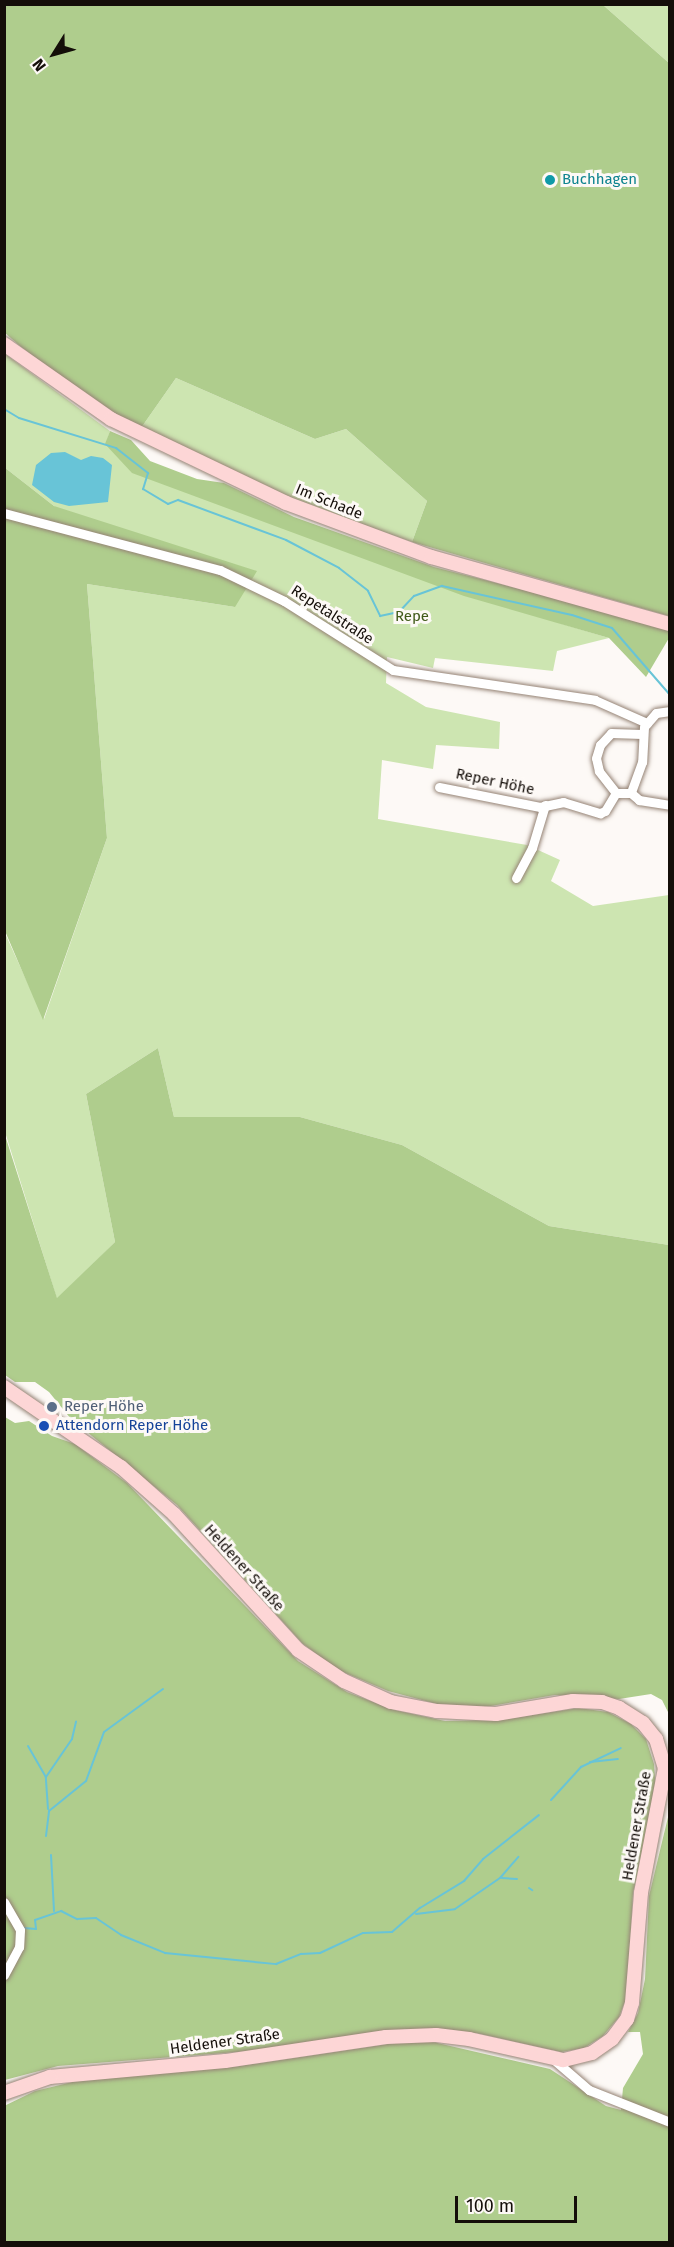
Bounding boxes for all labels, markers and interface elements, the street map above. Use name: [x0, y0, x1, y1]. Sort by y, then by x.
north arrow: [24, 24, 84, 84]
text: N: [28, 55, 50, 75]
place label: Buchhagen: [562, 171, 637, 189]
marker: Buchhagen: [543, 173, 557, 187]
street label: Im Schade: [293, 480, 365, 524]
street label: Repetalstraße: [287, 582, 377, 648]
park label: Repe: [395, 608, 429, 626]
street label: Reper Höhe: [454, 765, 536, 799]
place label: Reper Höhe: [64, 1398, 144, 1416]
marker: Reper Höhe: [45, 1400, 59, 1414]
place label: Attendorn Reper Höhe: [56, 1417, 208, 1435]
marker: Attendorn Reper Höhe: [37, 1419, 51, 1433]
street label: Heldener Straße: [200, 1521, 288, 1615]
street label: Heldener Straße: [619, 1770, 655, 1882]
street label: Heldener Straße: [169, 2025, 281, 2059]
scale bar: [458, 2184, 580, 2222]
text: 100 m: [466, 2195, 514, 2217]

